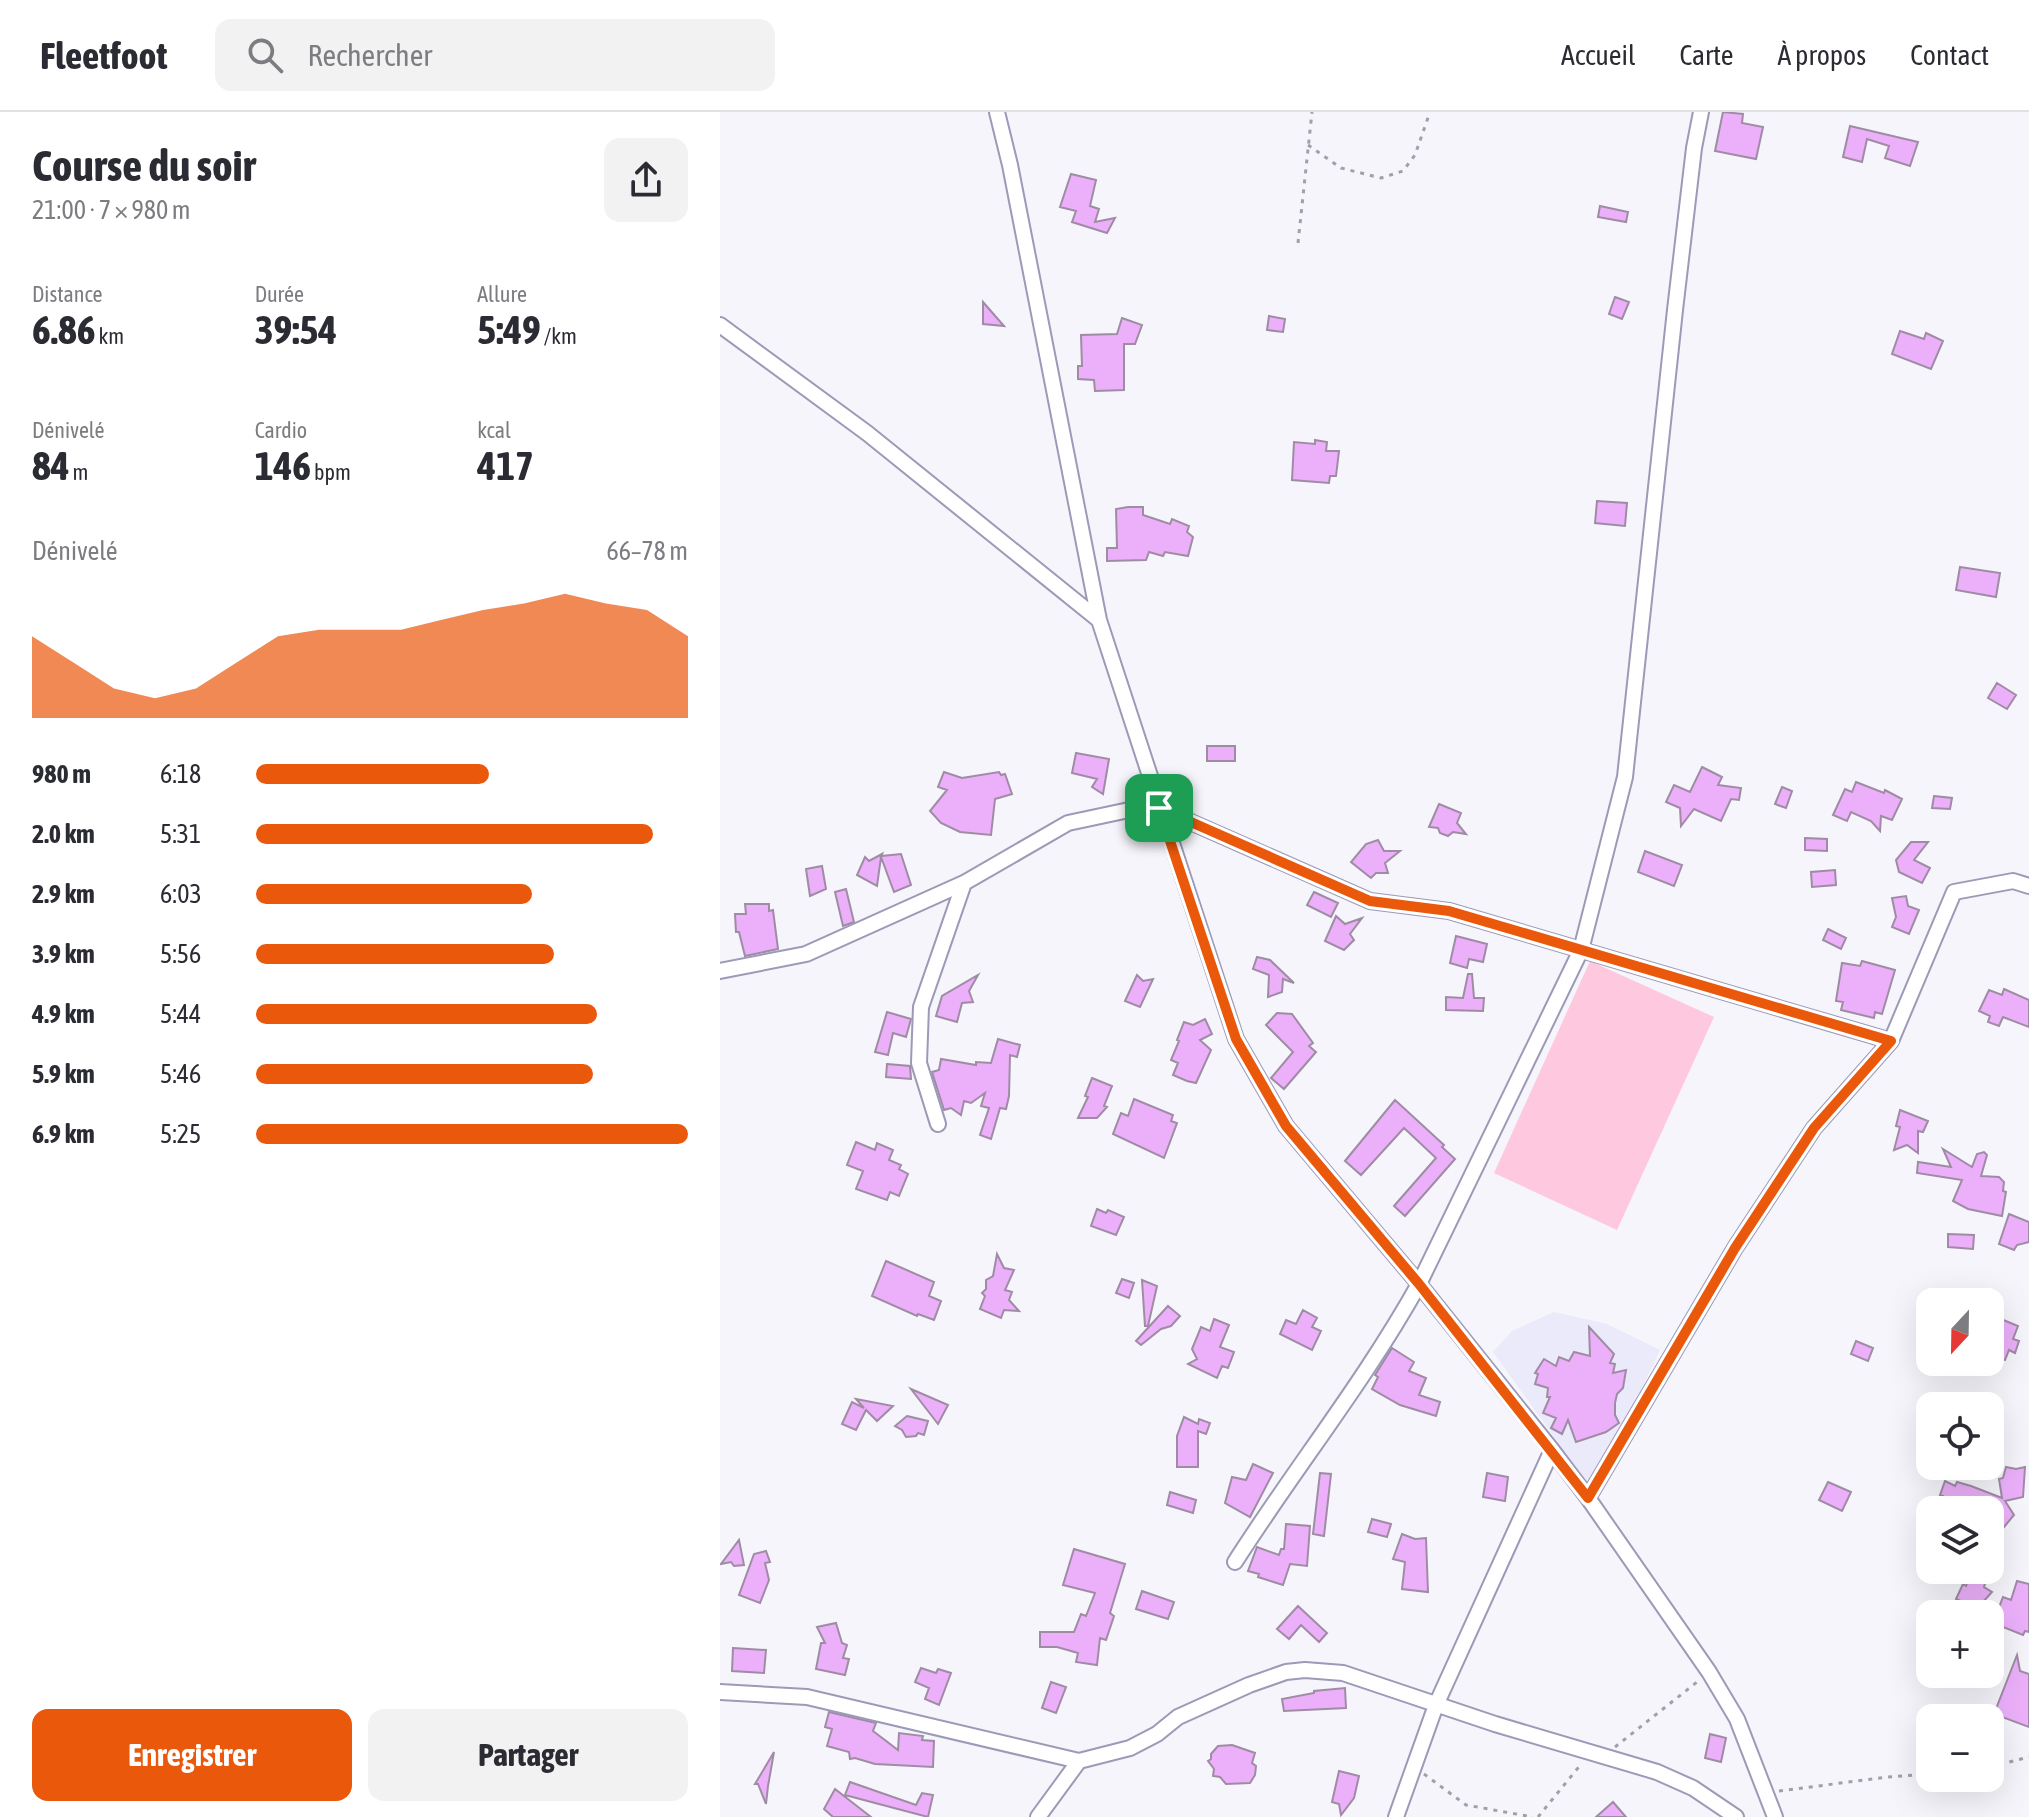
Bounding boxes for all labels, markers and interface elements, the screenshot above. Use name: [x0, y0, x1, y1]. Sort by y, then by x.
search box: [215, 19, 775, 91]
icon: search: [243, 33, 287, 77]
text: Fleetfoot: [40, 34, 167, 77]
text: Rechercher: [307, 38, 432, 72]
text: Accueil: [1561, 39, 1635, 71]
text: Carte: [1679, 39, 1734, 71]
text: À propos: [1778, 39, 1866, 71]
text: Contact: [1910, 39, 1989, 71]
button: share: [604, 138, 688, 222]
text: Course du soir: [32, 140, 256, 190]
text: 21:00 · 7 × 980 m: [32, 195, 191, 225]
text: Distance: [32, 281, 103, 307]
text: Durée: [255, 281, 304, 307]
text: Allure: [477, 281, 527, 307]
text: 6.86: [32, 307, 96, 352]
text: 39:54: [255, 307, 337, 352]
text: 5:49: [477, 307, 541, 352]
text: km: [96, 323, 124, 349]
text: /km: [541, 323, 577, 349]
text: Dénivelé: [32, 417, 104, 443]
text: Cardio: [255, 417, 307, 443]
text: kcal: [477, 417, 511, 443]
text: 84: [32, 443, 70, 488]
text: 146: [255, 443, 311, 488]
text: 417: [477, 443, 534, 488]
text: m: [70, 459, 88, 485]
text: bpm: [311, 459, 351, 485]
text: Dénivelé: [32, 536, 118, 566]
text: 66–78 m: [606, 536, 688, 566]
text: 980 m: [32, 759, 91, 789]
text: 6:18: [160, 759, 201, 789]
pin: [1125, 774, 1193, 842]
icon: arrive: [1137, 786, 1181, 830]
text: 2.0 km: [32, 819, 95, 849]
text: 5:31: [160, 819, 201, 849]
text: 2.9 km: [32, 879, 95, 909]
text: 6:03: [160, 879, 202, 909]
text: 3.9 km: [32, 939, 95, 969]
text: 5:56: [160, 939, 201, 969]
text: 4.9 km: [32, 999, 95, 1029]
text: 5:44: [160, 999, 201, 1029]
text: 5.9 km: [32, 1059, 95, 1089]
text: 5:46: [160, 1059, 201, 1089]
text: 6.9 km: [32, 1119, 95, 1149]
text: 5:25: [160, 1119, 201, 1149]
north arrow: [1916, 1288, 2004, 1376]
map controls: [1916, 1288, 2004, 1792]
button: locate: [1916, 1392, 2004, 1480]
button: layers: [1916, 1496, 2004, 1584]
button: +: [1916, 1600, 2004, 1688]
button: −: [1916, 1704, 2004, 1792]
button: Enregistrer: [32, 1709, 352, 1801]
button: Partager: [368, 1709, 688, 1801]

